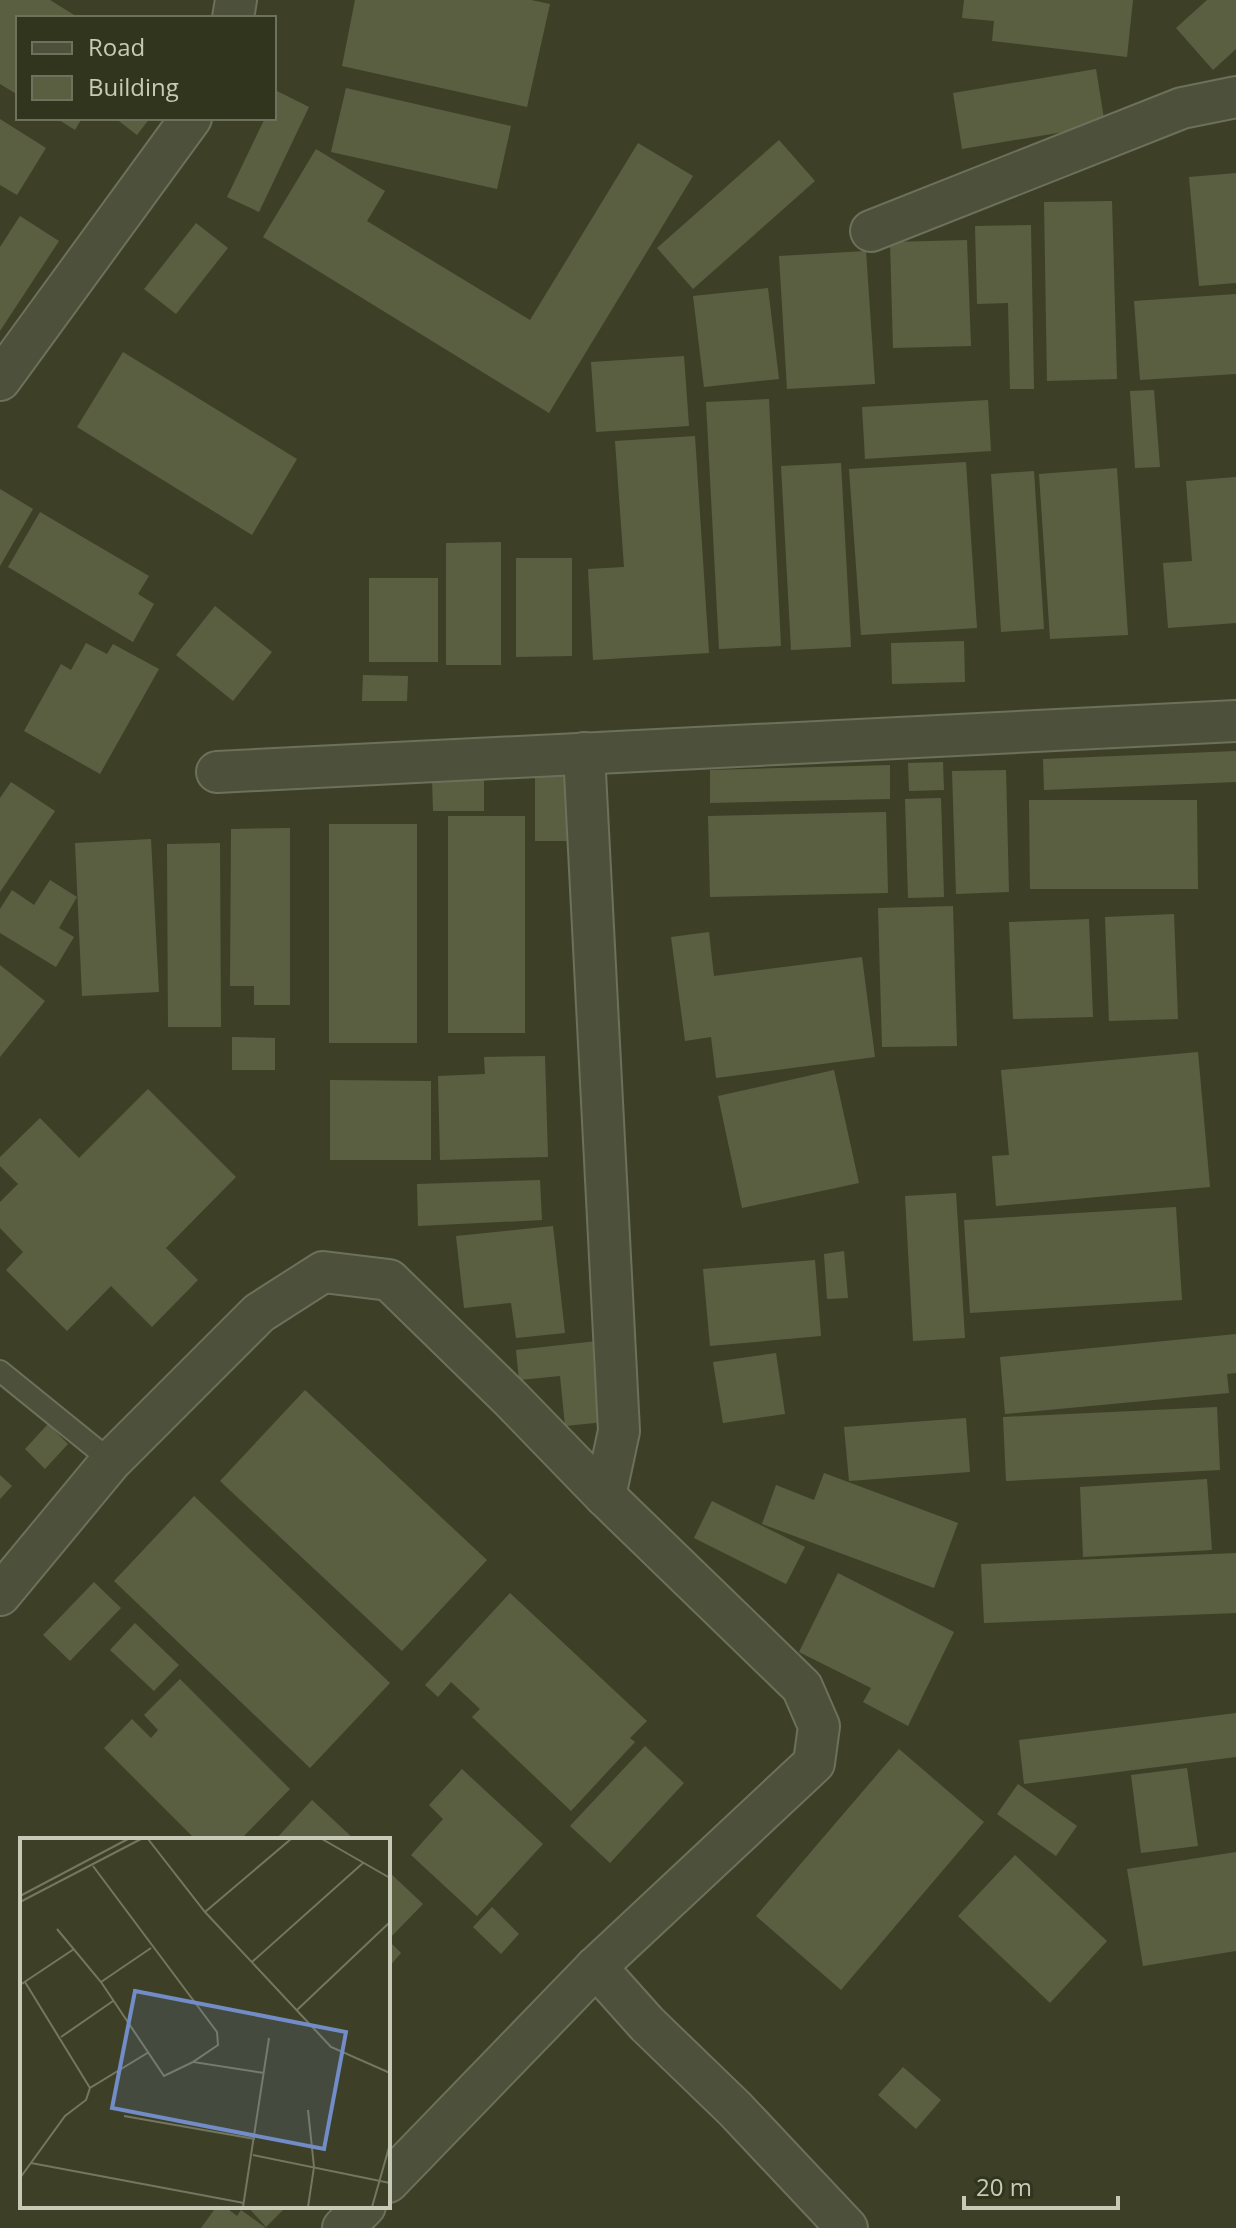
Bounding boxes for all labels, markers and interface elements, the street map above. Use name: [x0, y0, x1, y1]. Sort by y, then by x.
legend: [16, 16, 276, 120]
text: Road: [88, 30, 145, 63]
text: Building: [88, 70, 179, 103]
inset map: [20, 1838, 390, 2208]
scale bar: [964, 2160, 1118, 2210]
text: 20 m: [976, 2170, 1032, 2203]

